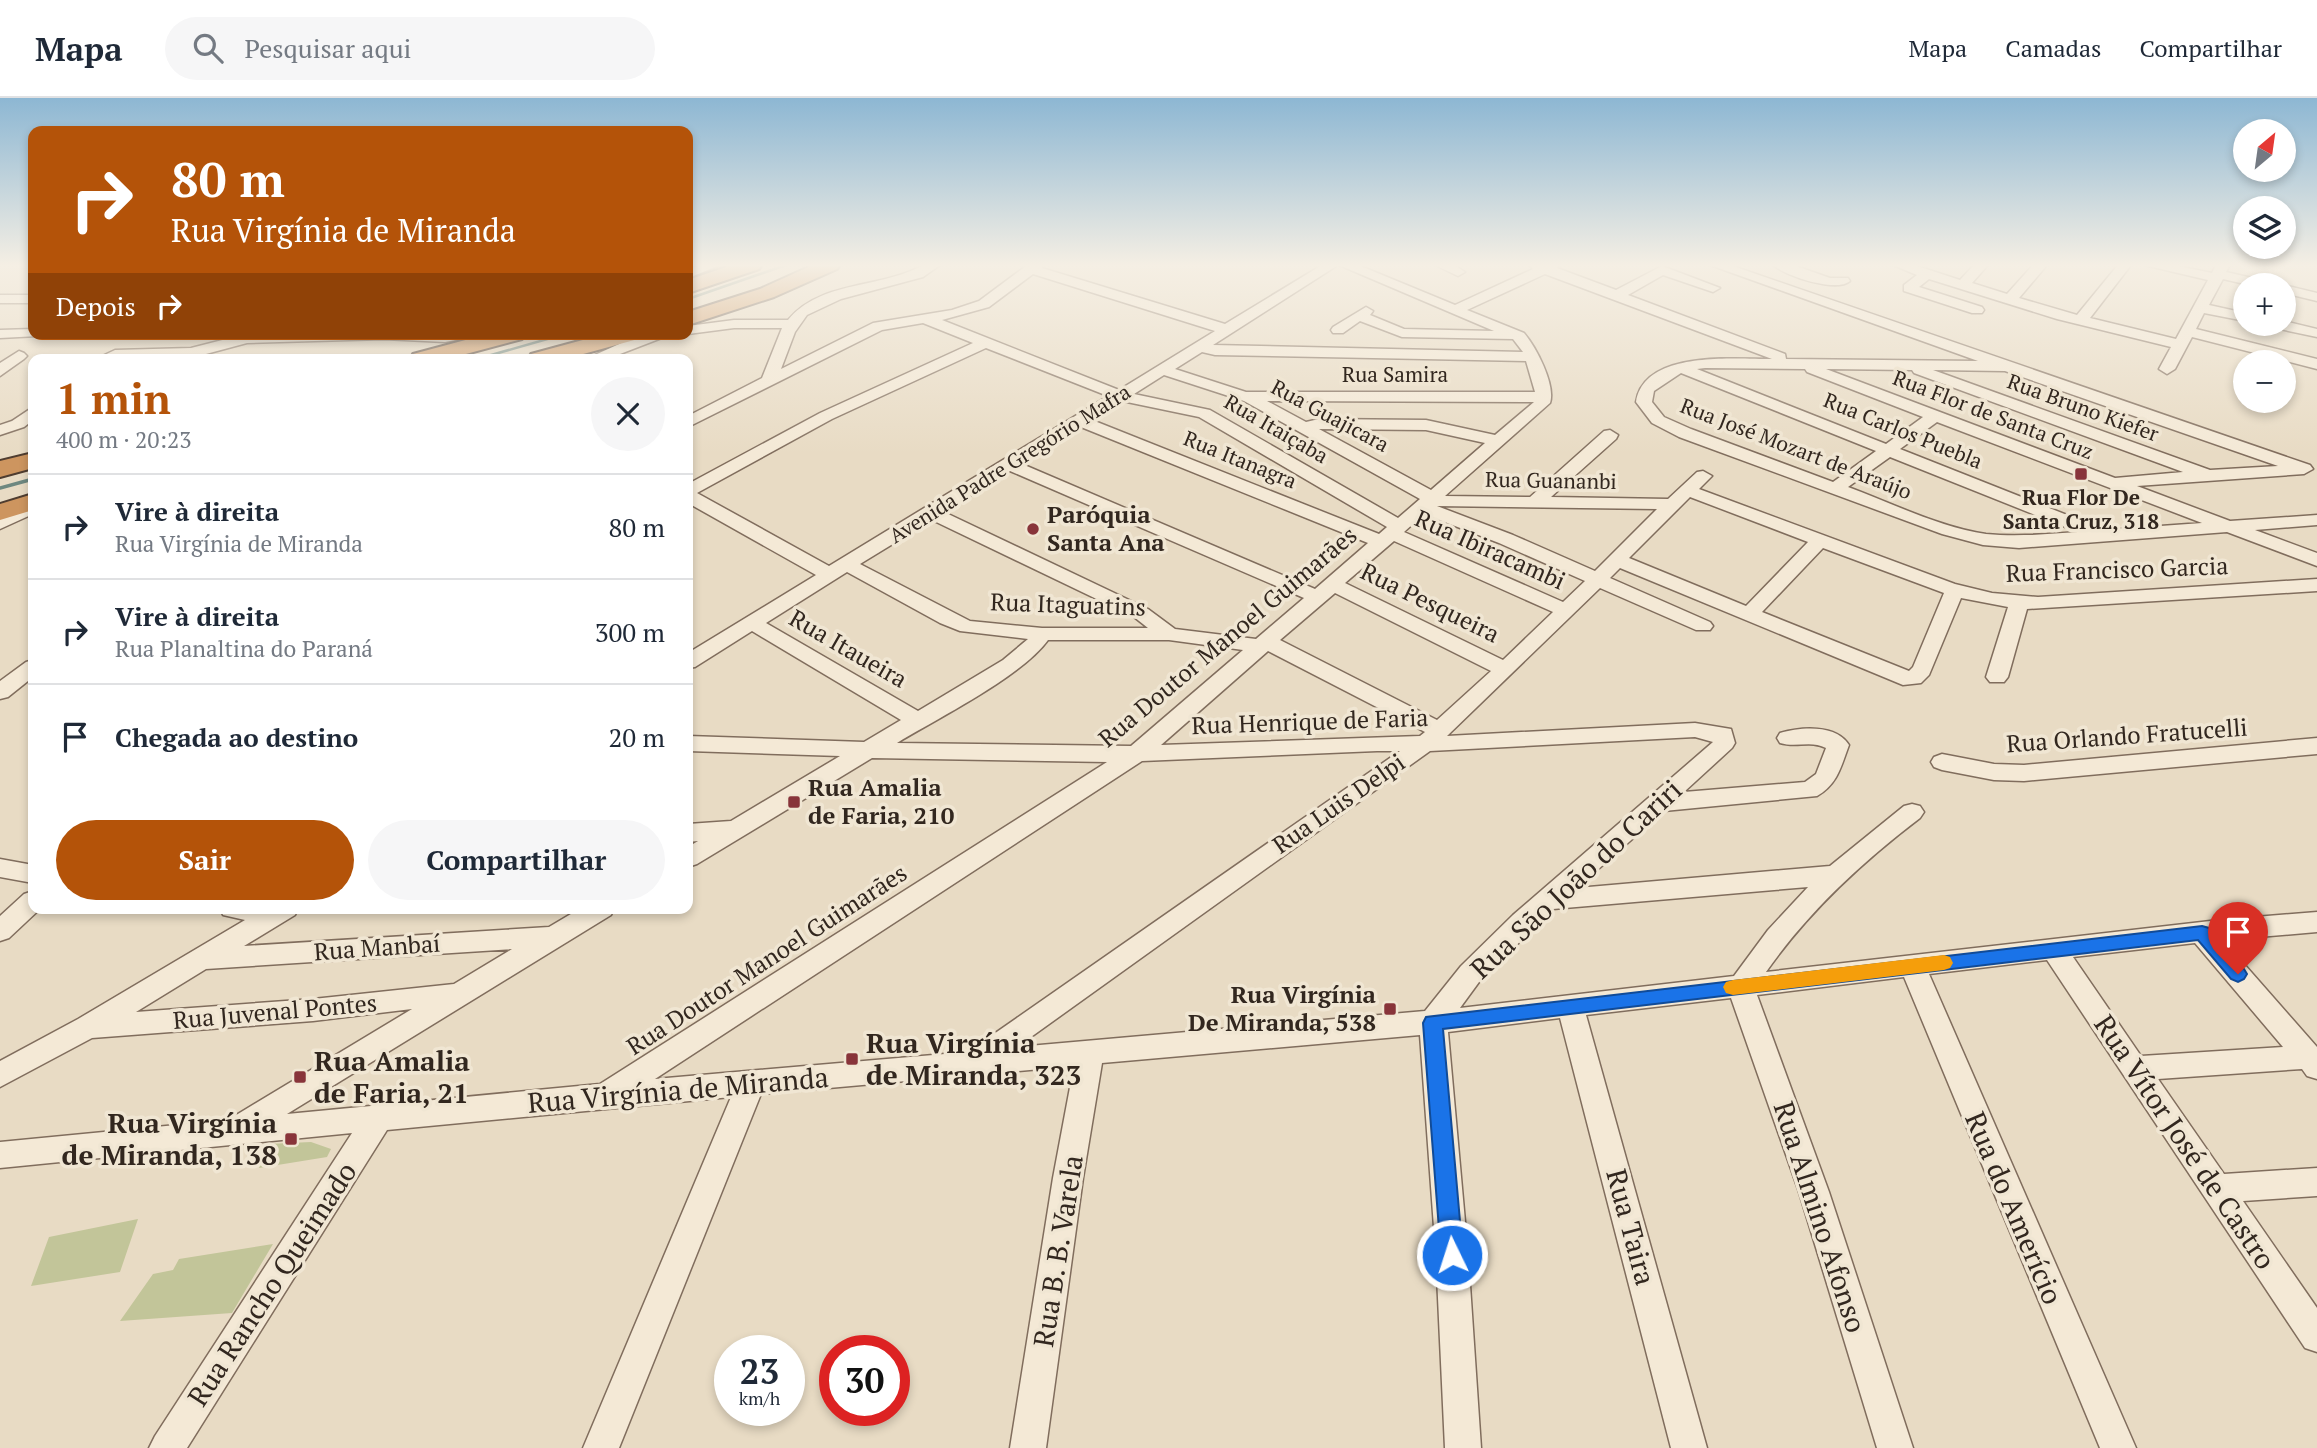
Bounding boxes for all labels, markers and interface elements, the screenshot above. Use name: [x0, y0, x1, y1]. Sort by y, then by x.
search box: [165, 17, 655, 80]
text: Mapa: [35, 27, 123, 70]
icon: search: [189, 29, 227, 67]
text: Pesquisar aqui: [245, 31, 411, 65]
text: Mapa: [1909, 32, 1967, 64]
text: Camadas: [2005, 32, 2101, 64]
text: Compartilhar: [2139, 32, 2282, 64]
north arrow: [2233, 119, 2296, 182]
map controls: [2233, 119, 2296, 413]
text: 80 m: [171, 146, 285, 211]
icon: right: [56, 154, 147, 245]
button: layers: [2233, 196, 2296, 259]
text: Rua Virgínia de Miranda: [171, 209, 516, 251]
button: +: [2233, 273, 2296, 336]
icon: right: [150, 287, 188, 325]
text: Depois: [56, 289, 136, 323]
button: −: [2233, 350, 2296, 413]
street label: Rua Samira: [1342, 360, 1448, 388]
street label: Rua Flor de Santa Cruz: [1889, 363, 2098, 465]
street label: Rua Bruno Kiefer: [2004, 367, 2163, 447]
text: 1 min: [56, 370, 171, 426]
street label: Rua Guajicara: [1267, 372, 1395, 458]
button: close: [591, 377, 665, 451]
street label: Avenida Padre Gregório Mafra: [883, 377, 1136, 549]
street label: Rua Carlos Puebla: [1820, 385, 1987, 475]
street label: Rua Itaiçaba: [1219, 387, 1334, 469]
street label: Rua José Mozart de Araújo: [1677, 391, 1916, 505]
text: 400 m · 20:23: [56, 424, 191, 455]
street label: Rua Itanagra: [1180, 424, 1301, 495]
street label: Rua Guananbi: [1485, 465, 1617, 495]
marker: Rua Flor De Santa Cruz, 318: [2073, 466, 2089, 482]
place label: Rua Flor De Santa Cruz, 318: [2003, 483, 2159, 535]
text: Vire à direita: [115, 494, 279, 528]
place label: Paróquia Santa Ana: [1047, 498, 1165, 558]
street label: Rua Ibiracambi: [1410, 502, 1571, 597]
icon: right: [56, 508, 94, 546]
text: 80 m: [609, 510, 665, 544]
street label: Rua Doutor Manoel Guimarães: [1091, 519, 1363, 754]
marker: Paróquia Santa Ana: [1025, 521, 1041, 537]
text: Rua Virgínia de Miranda: [115, 528, 363, 559]
street label: Rua Francisco Garcia: [2005, 549, 2229, 589]
street label: Rua Pesqueira: [1356, 555, 1505, 649]
street label: Rua Itaguatins: [990, 585, 1146, 623]
text: Vire à direita: [115, 599, 279, 633]
street label: Rua Itaueira: [784, 602, 913, 695]
icon: right: [56, 613, 94, 651]
text: 300 m: [595, 615, 665, 649]
text: Rua Planaltina do Paraná: [115, 633, 373, 664]
street label: Rua Henrique de Faria: [1191, 701, 1429, 741]
street label: Rua Orlando Fratucelli: [2005, 711, 2249, 759]
icon: arrive: [56, 718, 94, 756]
text: Chegada ao destino: [115, 720, 358, 754]
text: 20 m: [609, 720, 665, 754]
street label: Rua Luis Delpi: [1266, 746, 1411, 861]
place label: Rua Amalia de Faria, 210: [808, 771, 955, 831]
street label: Rua São João do Cariri: [1462, 771, 1689, 986]
marker: Rua Amalia de Faria, 210: [786, 794, 802, 810]
button: Sair: [56, 820, 354, 900]
button: Compartilhar: [368, 820, 665, 900]
street label: Rua Doutor Manoel Guimarães: [620, 856, 913, 1062]
pin: [2208, 902, 2268, 974]
icon: arrive: [2219, 913, 2257, 951]
street label: Rua Manbaí: [313, 927, 441, 967]
place label: Rua Virgínia De Miranda, 538: [1188, 978, 1377, 1038]
street label: Rua Juvenal Pontes: [172, 986, 378, 1036]
marker: Rua Virgínia De Miranda, 538: [1382, 1001, 1398, 1017]
street label: Rua Vítor José de Castro: [2086, 1007, 2284, 1276]
place label: Rua Virgínia de Miranda, 323: [866, 1024, 1081, 1093]
place label: Rua Amalia de Faria, 21: [314, 1042, 470, 1111]
marker: Rua Virgínia de Miranda, 323: [844, 1051, 860, 1067]
street label: Rua Virgínia de Miranda: [526, 1058, 830, 1121]
marker: Rua Amalia de Faria, 21: [292, 1069, 308, 1085]
street label: Rua Almino Afonso: [1766, 1097, 1875, 1337]
place label: Rua Virgínia de Miranda, 138: [62, 1104, 277, 1173]
street label: Rua do Amerício: [1957, 1106, 2072, 1310]
marker: Rua Virgínia de Miranda, 138: [283, 1131, 299, 1147]
street label: Rua B. B. Varela: [1024, 1152, 1091, 1350]
street label: Rua Rancho Queimado: [179, 1155, 364, 1413]
street label: Rua Taira: [1598, 1165, 1665, 1289]
position arrow: [1415, 1218, 1489, 1292]
speed limit sign: 30: [819, 1335, 910, 1426]
text: 23: [740, 1348, 779, 1394]
text: km/h: [739, 1386, 780, 1410]

